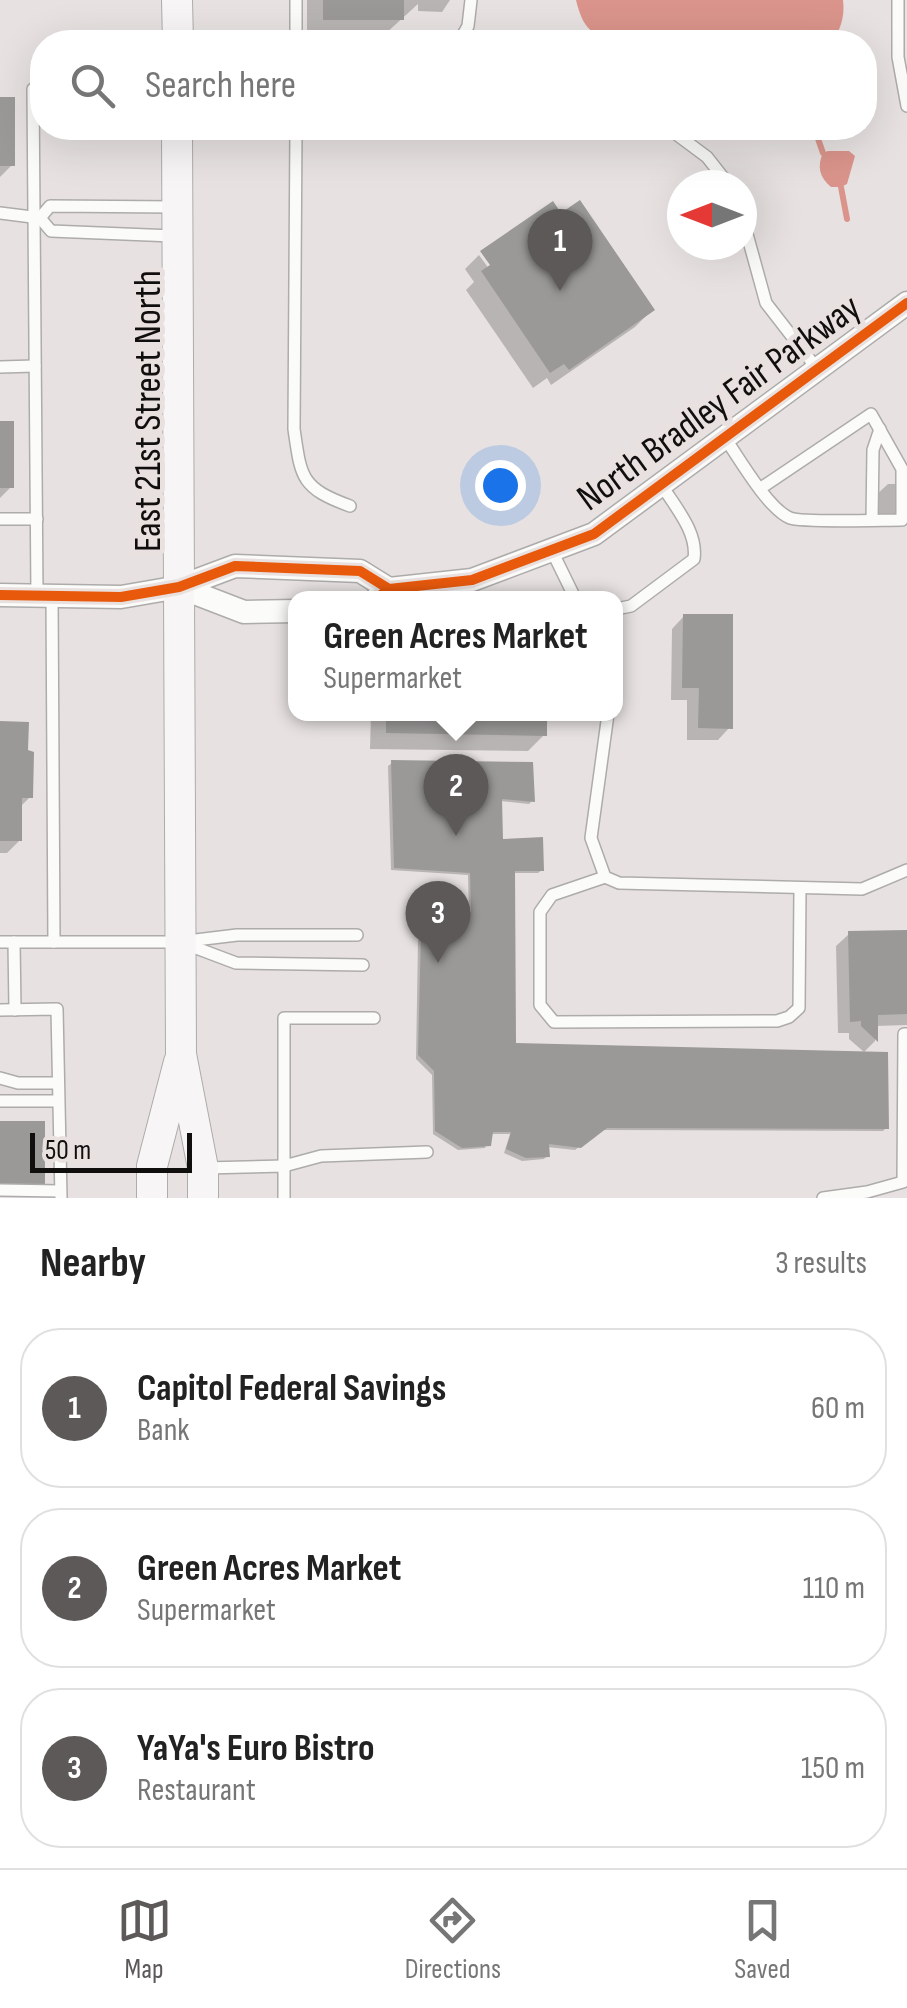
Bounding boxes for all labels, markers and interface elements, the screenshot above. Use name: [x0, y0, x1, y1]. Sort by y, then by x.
search box: [30, 30, 877, 140]
icon: search: [65, 58, 120, 113]
text: Search here: [145, 63, 296, 108]
north arrow: [667, 170, 757, 260]
pin: 1: [528, 208, 592, 291]
street label: East 21st Street North: [126, 270, 171, 552]
street label: North Bradley Fair Parkway: [569, 285, 870, 521]
your location: [475, 460, 526, 511]
popup: [288, 591, 623, 721]
text: Green Acres Market: [323, 614, 588, 659]
text: Supermarket: [323, 659, 462, 698]
pin: 2: [424, 754, 488, 836]
pin: 3: [406, 880, 470, 963]
scale bar: [30, 1128, 192, 1172]
text: 50 m: [45, 1134, 91, 1167]
text: Nearby: [40, 1238, 146, 1289]
text: 3 results: [775, 1244, 867, 1283]
text: Capitol Federal Savings: [137, 1366, 446, 1411]
text: 1: [68, 1389, 81, 1428]
text: 60 m: [811, 1389, 865, 1428]
text: Bank: [137, 1411, 190, 1450]
text: Green Acres Market: [137, 1546, 401, 1591]
text: 2: [67, 1569, 82, 1608]
text: 110 m: [803, 1569, 865, 1608]
text: Supermarket: [137, 1591, 276, 1630]
text: YaYa's Euro Bistro: [137, 1726, 374, 1771]
text: 3: [67, 1749, 82, 1788]
text: 150 m: [801, 1749, 865, 1788]
text: Restaurant: [137, 1771, 256, 1810]
tab: Map: [117, 1893, 172, 1986]
tab: Directions: [405, 1893, 501, 1986]
tab: Saved: [734, 1893, 790, 1986]

